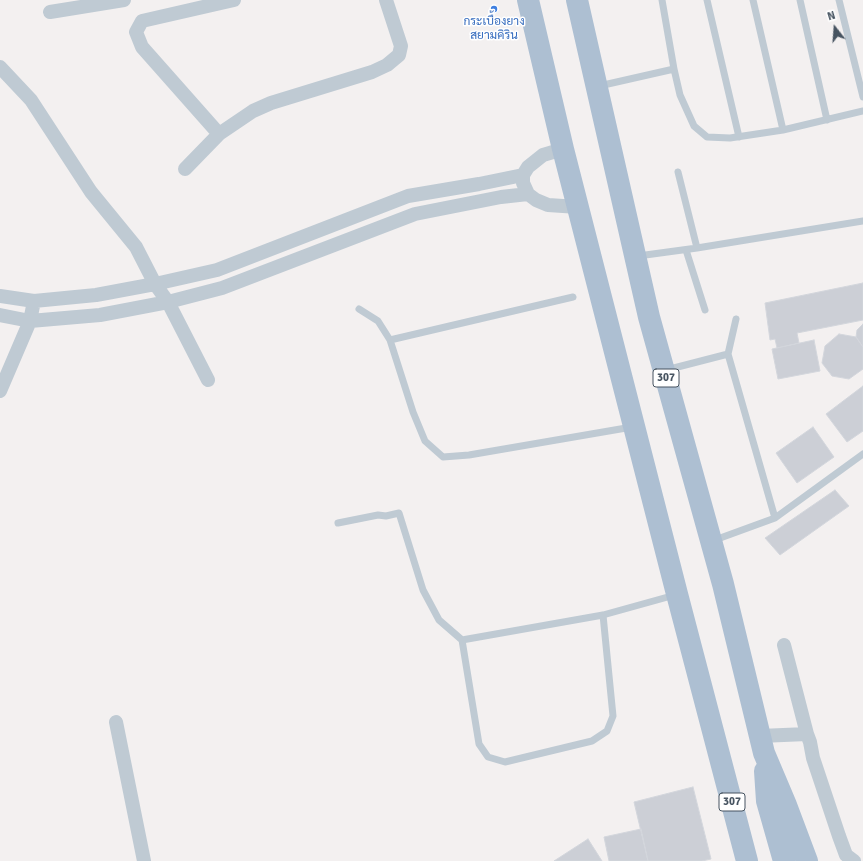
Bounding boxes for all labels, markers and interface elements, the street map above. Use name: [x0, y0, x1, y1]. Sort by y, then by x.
marker: กระเบื้องยาง สยามคิริน: [489, 4, 499, 14]
north arrow: [815, 8, 855, 48]
text: N: [826, 9, 837, 23]
place label: กระเบื้องยาง สยามคิริน: [463, 15, 525, 43]
road number: 307: [653, 369, 679, 387]
road number: 307: [719, 793, 745, 811]

